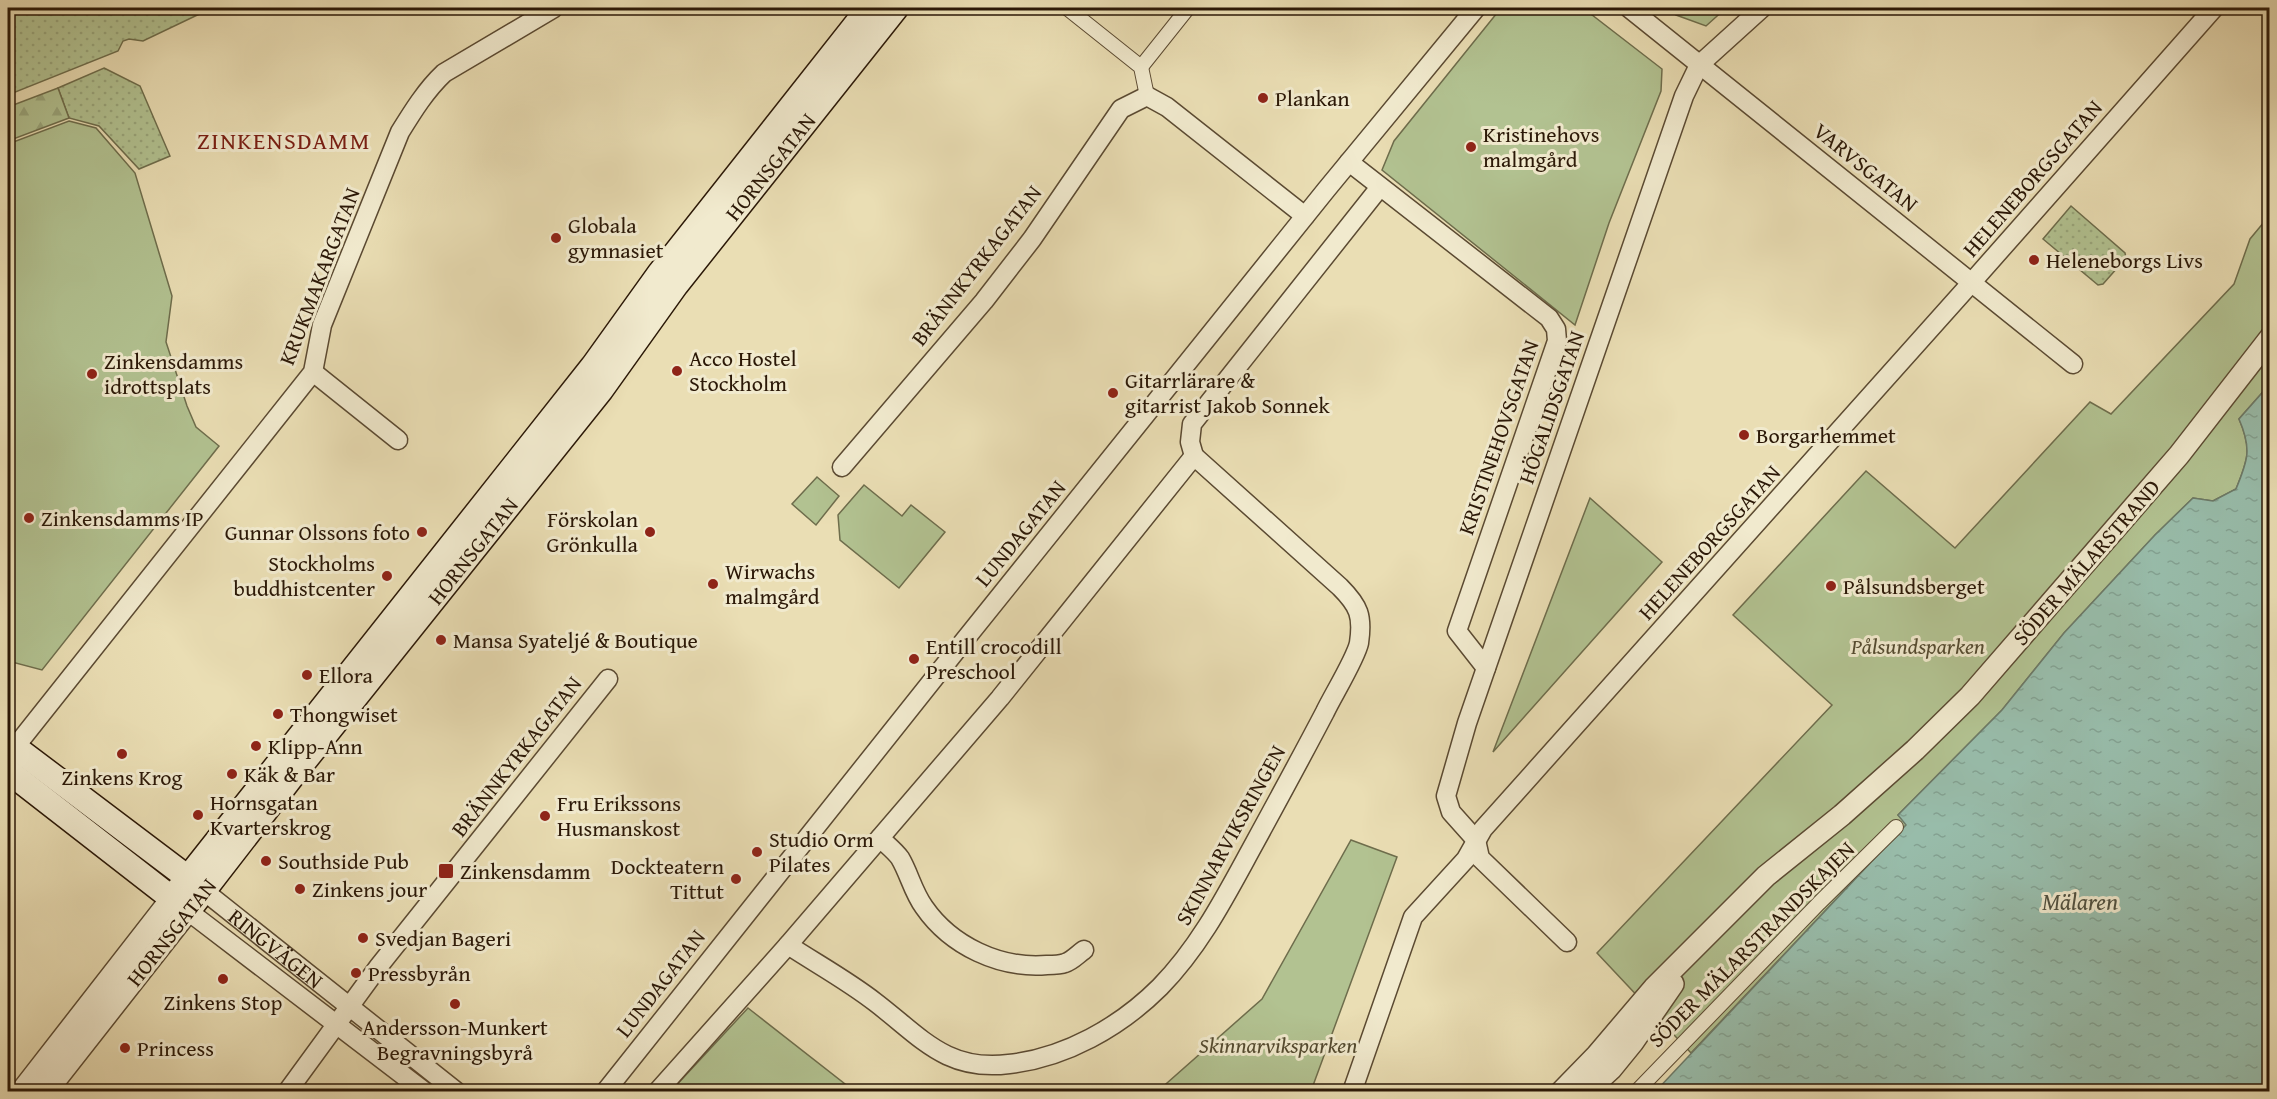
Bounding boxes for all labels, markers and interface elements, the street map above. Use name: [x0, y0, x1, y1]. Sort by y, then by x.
place label: Plankan: [1275, 82, 1350, 114]
marker: Plankan: [1256, 91, 1270, 105]
street label: HELENEBORGSGATAN: [1955, 92, 2109, 264]
street label: HORNSGATAN: [717, 106, 823, 227]
street label: VARVSGATAN: [1807, 115, 1925, 219]
place label: Kristinehovs malmgård: [1483, 118, 1599, 175]
district label: ZINKENSDAMM: [197, 123, 371, 158]
marker: Kristinehovs malmgård: [1464, 140, 1478, 154]
street label: BRÄNNKYRKAGATAN: [903, 178, 1049, 352]
street label: KRUKMAKARGATAN: [270, 183, 368, 369]
place label: Globala gymnasiet: [568, 209, 664, 266]
marker: Globala gymnasiet: [549, 231, 563, 245]
place label: Heleneborgs Livs: [2046, 244, 2203, 276]
marker: Heleneborgs Livs: [2027, 253, 2041, 267]
street label: HÖGALIDSGATAN: [1510, 326, 1592, 488]
street label: KRISTINEHOVSGATAN: [1450, 335, 1546, 539]
place label: Acco Hostel Stockholm: [689, 342, 797, 399]
place label: Zinkensdamms idrottsplats: [104, 345, 243, 402]
marker: Acco Hostel Stockholm: [670, 364, 684, 378]
place label: Gitarrlärare & gitarrist Jakob Sonnek: [1125, 364, 1330, 421]
marker: Zinkensdamms idrottsplats: [85, 367, 99, 381]
marker: Gitarrlärare & gitarrist Jakob Sonnek: [1106, 386, 1120, 400]
place label: Borgarhemmet: [1756, 419, 1896, 451]
marker: Borgarhemmet: [1737, 428, 1751, 442]
street label: HELENEBORGSGATAN: [1630, 457, 1788, 627]
street label: SÖDER MÄLARSTRAND: [2005, 472, 2167, 652]
street label: LUNDAGATAN: [967, 473, 1073, 593]
street label: HORNSGATAN: [419, 490, 525, 612]
place label: Zinkensdamms IP: [41, 502, 204, 534]
place label: Förskolan Grönkulla: [547, 503, 639, 560]
marker: Zinkensdamms IP: [22, 511, 36, 525]
place label: Gunnar Olssons foto: [225, 516, 410, 548]
marker: Gunnar Olssons foto: [415, 525, 429, 539]
marker: Förskolan Grönkulla: [643, 525, 657, 539]
place label: Stockholms buddhistcenter: [234, 547, 375, 604]
place label: Wirwachs malmgård: [725, 555, 820, 612]
marker: Stockholms buddhistcenter: [380, 569, 394, 583]
place label: Pålsundsberget: [1843, 570, 1985, 602]
marker: Wirwachs malmgård: [706, 577, 720, 591]
marker: Pålsundsberget: [1824, 579, 1838, 593]
place label: Mansa Syateljé & Boutique: [453, 624, 698, 656]
place label: Entill crocodill Preschool: [926, 630, 1062, 687]
park label: Pålsundsparken: [1850, 630, 1985, 662]
marker: Mansa Syateljé & Boutique: [434, 633, 448, 647]
marker: Entill crocodill Preschool: [907, 652, 921, 666]
place label: Ellora: [319, 659, 374, 691]
marker: Ellora: [300, 668, 314, 682]
street label: BRÄNNKYRKAGATAN: [443, 669, 589, 843]
place label: Thongwiset: [290, 698, 398, 730]
marker: Thongwiset: [271, 707, 285, 721]
place label: Klipp-Ann: [268, 730, 363, 762]
marker: Klipp-Ann: [249, 739, 263, 753]
street label: SKINNARVIKSRINGEN: [1167, 739, 1293, 931]
marker: Zinkens Krog: [115, 747, 129, 761]
place label: Käk & Bar: [244, 758, 335, 790]
place label: Zinkens Krog: [61, 761, 183, 793]
marker: Käk & Bar: [225, 767, 239, 781]
place label: Hornsgatan Kvarterskrog: [210, 786, 331, 843]
place label: Fru Erikssons Husmanskost: [557, 787, 681, 844]
marker: Hornsgatan Kvarterskrog: [191, 808, 205, 822]
marker: Fru Erikssons Husmanskost: [538, 809, 552, 823]
place label: Studio Orm Pilates: [769, 823, 874, 880]
street label: SÖDER MÄLARSTRANDSKAJEN: [1640, 833, 1862, 1055]
place label: Southside Pub: [278, 845, 409, 877]
marker: Studio Orm Pilates: [750, 845, 764, 859]
place label: Dockteatern Tittut: [611, 850, 725, 907]
marker: Southside Pub: [259, 854, 273, 868]
place label: Zinkensdamm: [460, 855, 590, 887]
marker: Zinkensdamm: [437, 862, 455, 880]
street label: HORNSGATAN: [118, 871, 224, 993]
marker: Dockteatern Tittut: [729, 872, 743, 886]
place label: Zinkens jour: [312, 873, 427, 905]
marker: Zinkens jour: [293, 882, 307, 896]
water label: Mälaren: [2042, 884, 2118, 919]
street label: RINGVÄGEN: [222, 901, 330, 996]
place label: Svedjan Bageri: [375, 922, 511, 954]
street label: LUNDAGATAN: [608, 922, 712, 1044]
marker: Svedjan Bageri: [356, 931, 370, 945]
place label: Pressbyrån: [368, 957, 471, 989]
marker: Pressbyrån: [349, 966, 363, 980]
marker: Zinkens Stop: [216, 972, 230, 986]
place label: Zinkens Stop: [164, 986, 283, 1018]
marker: Andersson-Munkert Begravningsbyrå: [448, 997, 462, 1011]
place label: Andersson-Munkert Begravningsbyrå: [362, 1011, 548, 1068]
park label: Skinnarviksparken: [1199, 1029, 1357, 1061]
place label: Princess: [137, 1032, 214, 1064]
marker: Princess: [118, 1041, 132, 1055]

